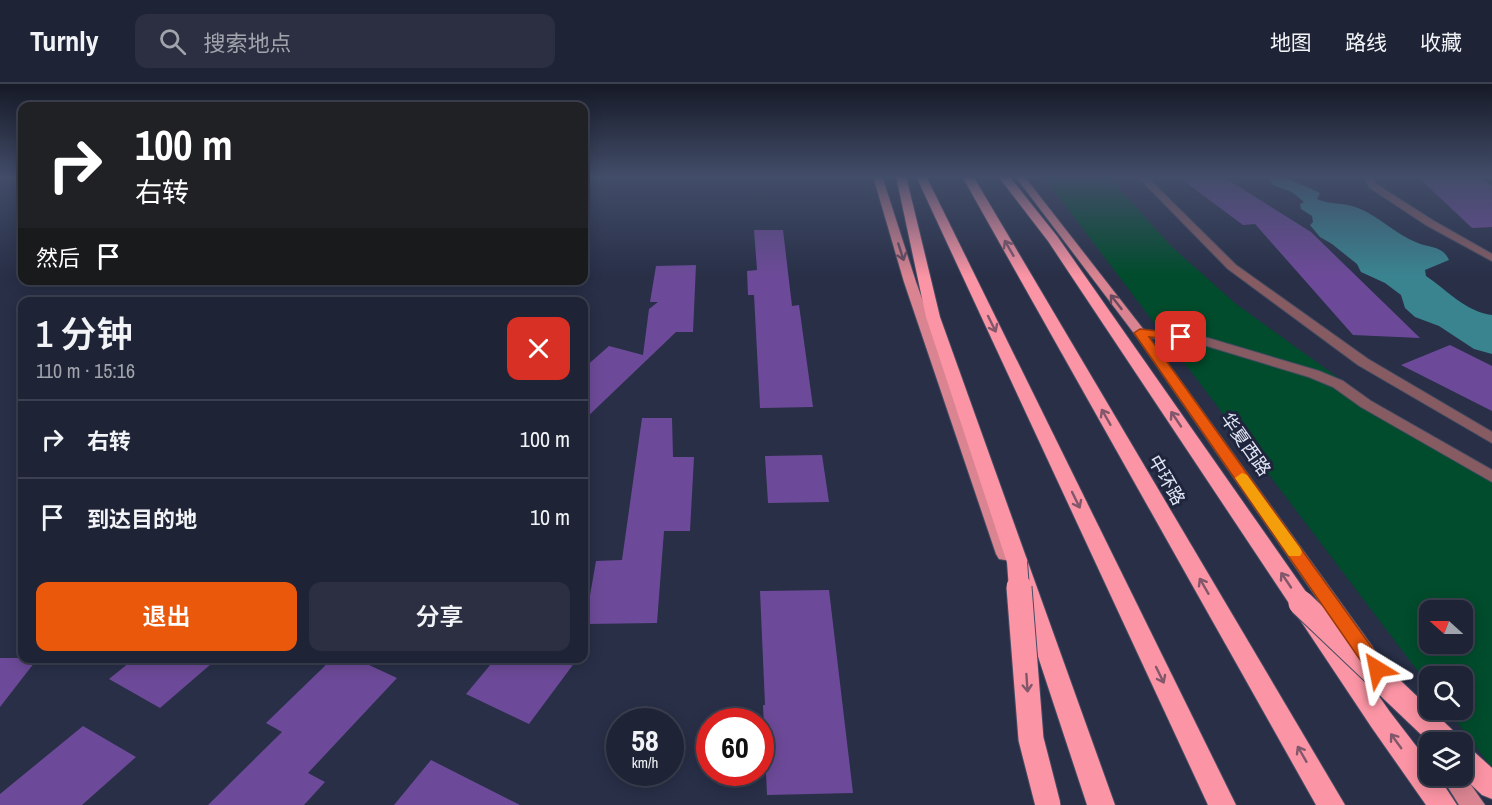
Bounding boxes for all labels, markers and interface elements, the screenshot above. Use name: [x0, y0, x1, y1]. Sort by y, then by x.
search box: [135, 14, 555, 68]
text: Turnly: [30, 22, 99, 60]
icon: search: [156, 25, 189, 58]
text: 搜索地点: [204, 28, 292, 58]
text: 地图: [1270, 28, 1312, 57]
text: 路线: [1345, 28, 1387, 57]
text: 收藏: [1420, 28, 1462, 57]
text: 100 m: [135, 117, 233, 173]
icon: right: [36, 126, 114, 204]
text: 右转: [135, 174, 189, 210]
icon: arrive: [92, 240, 125, 273]
one-way arrow: [1002, 240, 1014, 257]
one-way arrow: [896, 242, 907, 261]
text: 然后: [36, 243, 80, 273]
one-way arrow: [1109, 294, 1122, 310]
text: 1 分钟: [36, 310, 133, 358]
pin: [1155, 311, 1206, 362]
one-way arrow: [986, 314, 998, 332]
button: close: [507, 317, 570, 380]
icon: arrive: [1164, 320, 1197, 353]
text: 110 m · 15:16: [36, 357, 135, 384]
street label: 华夏西路: [1215, 407, 1277, 481]
one-way arrow: [1100, 409, 1112, 426]
one-way arrow: [1170, 411, 1182, 428]
icon: right: [36, 423, 69, 456]
text: 100 m: [520, 424, 570, 454]
text: 右转: [87, 426, 131, 456]
street label: 中环路: [1143, 450, 1191, 510]
one-way arrow: [1070, 490, 1082, 508]
icon: arrive: [36, 501, 69, 534]
text: 10 m: [530, 502, 570, 532]
text: 到达目的地: [87, 504, 197, 534]
one-way arrow: [1280, 572, 1292, 589]
one-way arrow: [1198, 578, 1210, 595]
button: 退出: [36, 582, 297, 651]
button: 分享: [309, 582, 570, 651]
north arrow: [1419, 600, 1473, 654]
map controls: [1419, 600, 1473, 786]
position arrow: [1345, 637, 1409, 701]
one-way arrow: [1155, 666, 1167, 684]
button: search: [1419, 666, 1473, 720]
one-way arrow: [1022, 672, 1033, 692]
speed limit sign: 60: [696, 708, 774, 786]
text: 58: [631, 720, 659, 760]
button: layers: [1419, 732, 1473, 786]
one-way arrow: [1390, 733, 1402, 749]
one-way arrow: [1295, 746, 1307, 763]
text: km/h: [632, 752, 658, 773]

